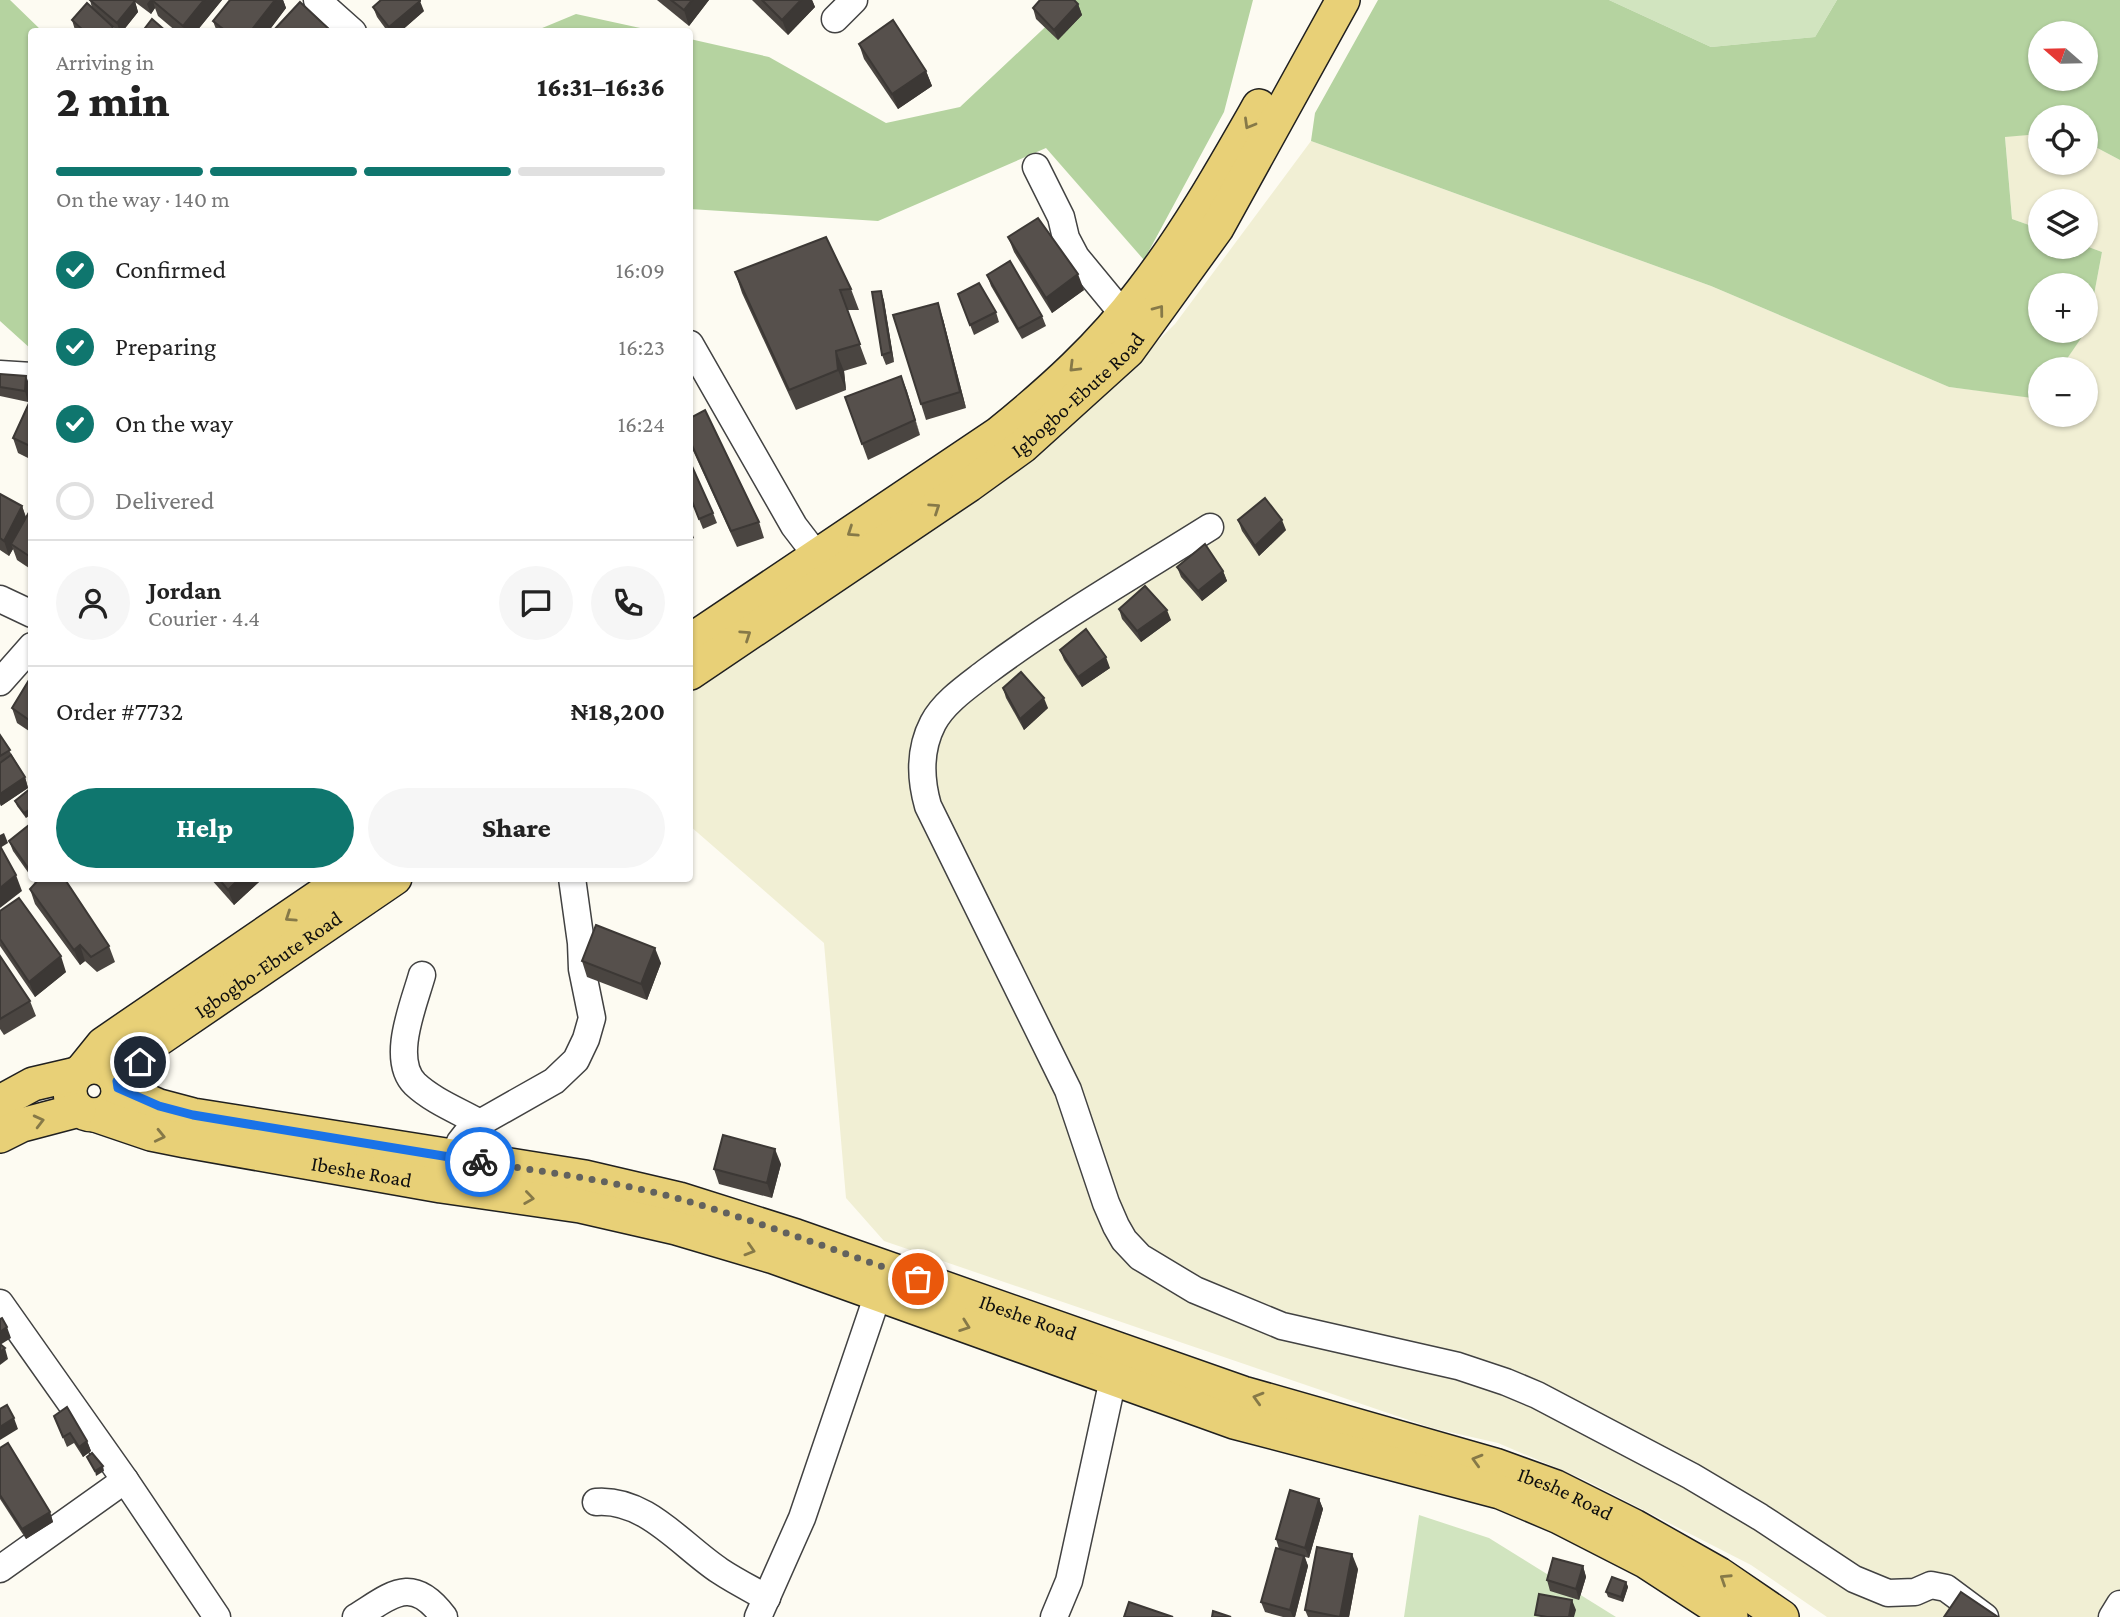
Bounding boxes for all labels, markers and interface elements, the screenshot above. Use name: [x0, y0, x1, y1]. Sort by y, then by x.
north arrow: [2028, 21, 2098, 91]
map controls: [2028, 21, 2098, 427]
text: Arriving in: [56, 49, 154, 75]
text: 16:31–16:36: [537, 73, 665, 102]
text: 2 min: [56, 75, 170, 126]
button: locate: [2028, 105, 2098, 175]
one-way arrow: [1244, 116, 1257, 129]
text: On the way · 140 m: [56, 186, 230, 212]
button: layers: [2028, 189, 2098, 259]
icon: check: [56, 251, 94, 289]
text: Confirmed: [115, 255, 226, 284]
text: 16:09: [616, 257, 665, 283]
button: +: [2028, 273, 2098, 343]
one-way arrow: [1150, 305, 1163, 317]
icon: check: [56, 328, 94, 366]
street label: Igbogbo-Ebute Road: [1007, 328, 1149, 462]
text: Preparing: [115, 332, 216, 361]
text: 16:23: [619, 334, 665, 360]
button: −: [2028, 357, 2098, 427]
one-way arrow: [1069, 359, 1082, 372]
icon: check: [56, 405, 94, 443]
text: On the way: [115, 409, 233, 438]
text: 16:24: [618, 411, 665, 437]
text: Delivered: [115, 486, 214, 515]
one-way arrow: [927, 504, 940, 516]
one-way arrow: [847, 523, 860, 536]
button: person: [56, 566, 130, 640]
button: chat: [499, 566, 573, 640]
button: phone: [591, 566, 665, 640]
text: Jordan: [148, 576, 222, 605]
text: Courier · 4.4: [148, 605, 260, 631]
one-way arrow: [738, 631, 751, 643]
text: Order #7732: [56, 697, 183, 726]
text: ₦18,200: [571, 697, 665, 726]
button: Help: [56, 788, 354, 868]
button: Share: [368, 788, 665, 868]
street label: Igbogbo-Ebute Road: [190, 906, 346, 1023]
one-way arrow: [284, 909, 297, 922]
pin: [110, 1032, 170, 1092]
icon: home: [121, 1043, 159, 1081]
one-way arrow: [32, 1115, 44, 1129]
one-way arrow: [154, 1127, 166, 1142]
courier: [445, 1127, 515, 1197]
icon: bike: [461, 1143, 499, 1181]
street label: Ibeshe Road: [309, 1151, 414, 1193]
one-way arrow: [523, 1191, 535, 1206]
one-way arrow: [743, 1242, 756, 1256]
pin: [888, 1249, 948, 1309]
icon: bag: [899, 1260, 937, 1298]
street label: Ibeshe Road: [976, 1289, 1080, 1346]
one-way arrow: [958, 1317, 970, 1331]
one-way arrow: [1252, 1391, 1264, 1406]
one-way arrow: [1471, 1453, 1483, 1468]
street label: Ibeshe Road: [1515, 1462, 1617, 1525]
one-way arrow: [1720, 1574, 1733, 1587]

